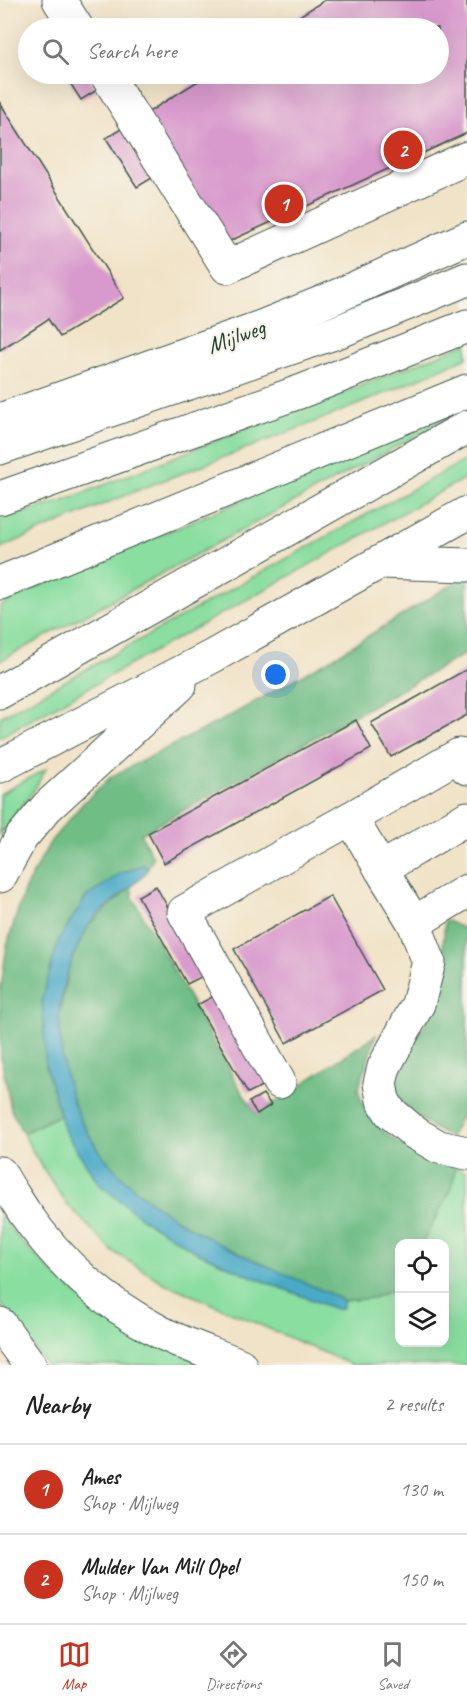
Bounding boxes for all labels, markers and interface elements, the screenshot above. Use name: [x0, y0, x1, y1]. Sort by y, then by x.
search box: [18, 18, 449, 84]
icon: search: [39, 35, 72, 68]
text: Search here: [87, 37, 177, 65]
pin: 2: [384, 128, 422, 172]
pin: 1: [264, 182, 304, 226]
street label: Mijlweg: [203, 311, 271, 360]
your location: [261, 660, 290, 689]
map controls: [395, 1239, 449, 1347]
button: locate: [395, 1239, 449, 1293]
button: layers: [395, 1293, 449, 1347]
text: Nearby: [24, 1388, 89, 1421]
text: 2 results: [384, 1392, 443, 1417]
text: Ames: [81, 1463, 120, 1491]
text: 1: [39, 1477, 48, 1502]
text: 130 m: [400, 1477, 443, 1502]
text: Shop · Mijlweg: [81, 1491, 178, 1516]
text: Mulder Van Mill Opel: [81, 1553, 238, 1581]
text: 2: [39, 1567, 48, 1592]
text: 150 m: [400, 1567, 443, 1592]
text: Shop · Mijlweg: [81, 1581, 178, 1606]
tab: Map: [58, 1638, 91, 1694]
tab: Directions: [206, 1638, 261, 1694]
tab: Saved: [376, 1638, 409, 1694]

